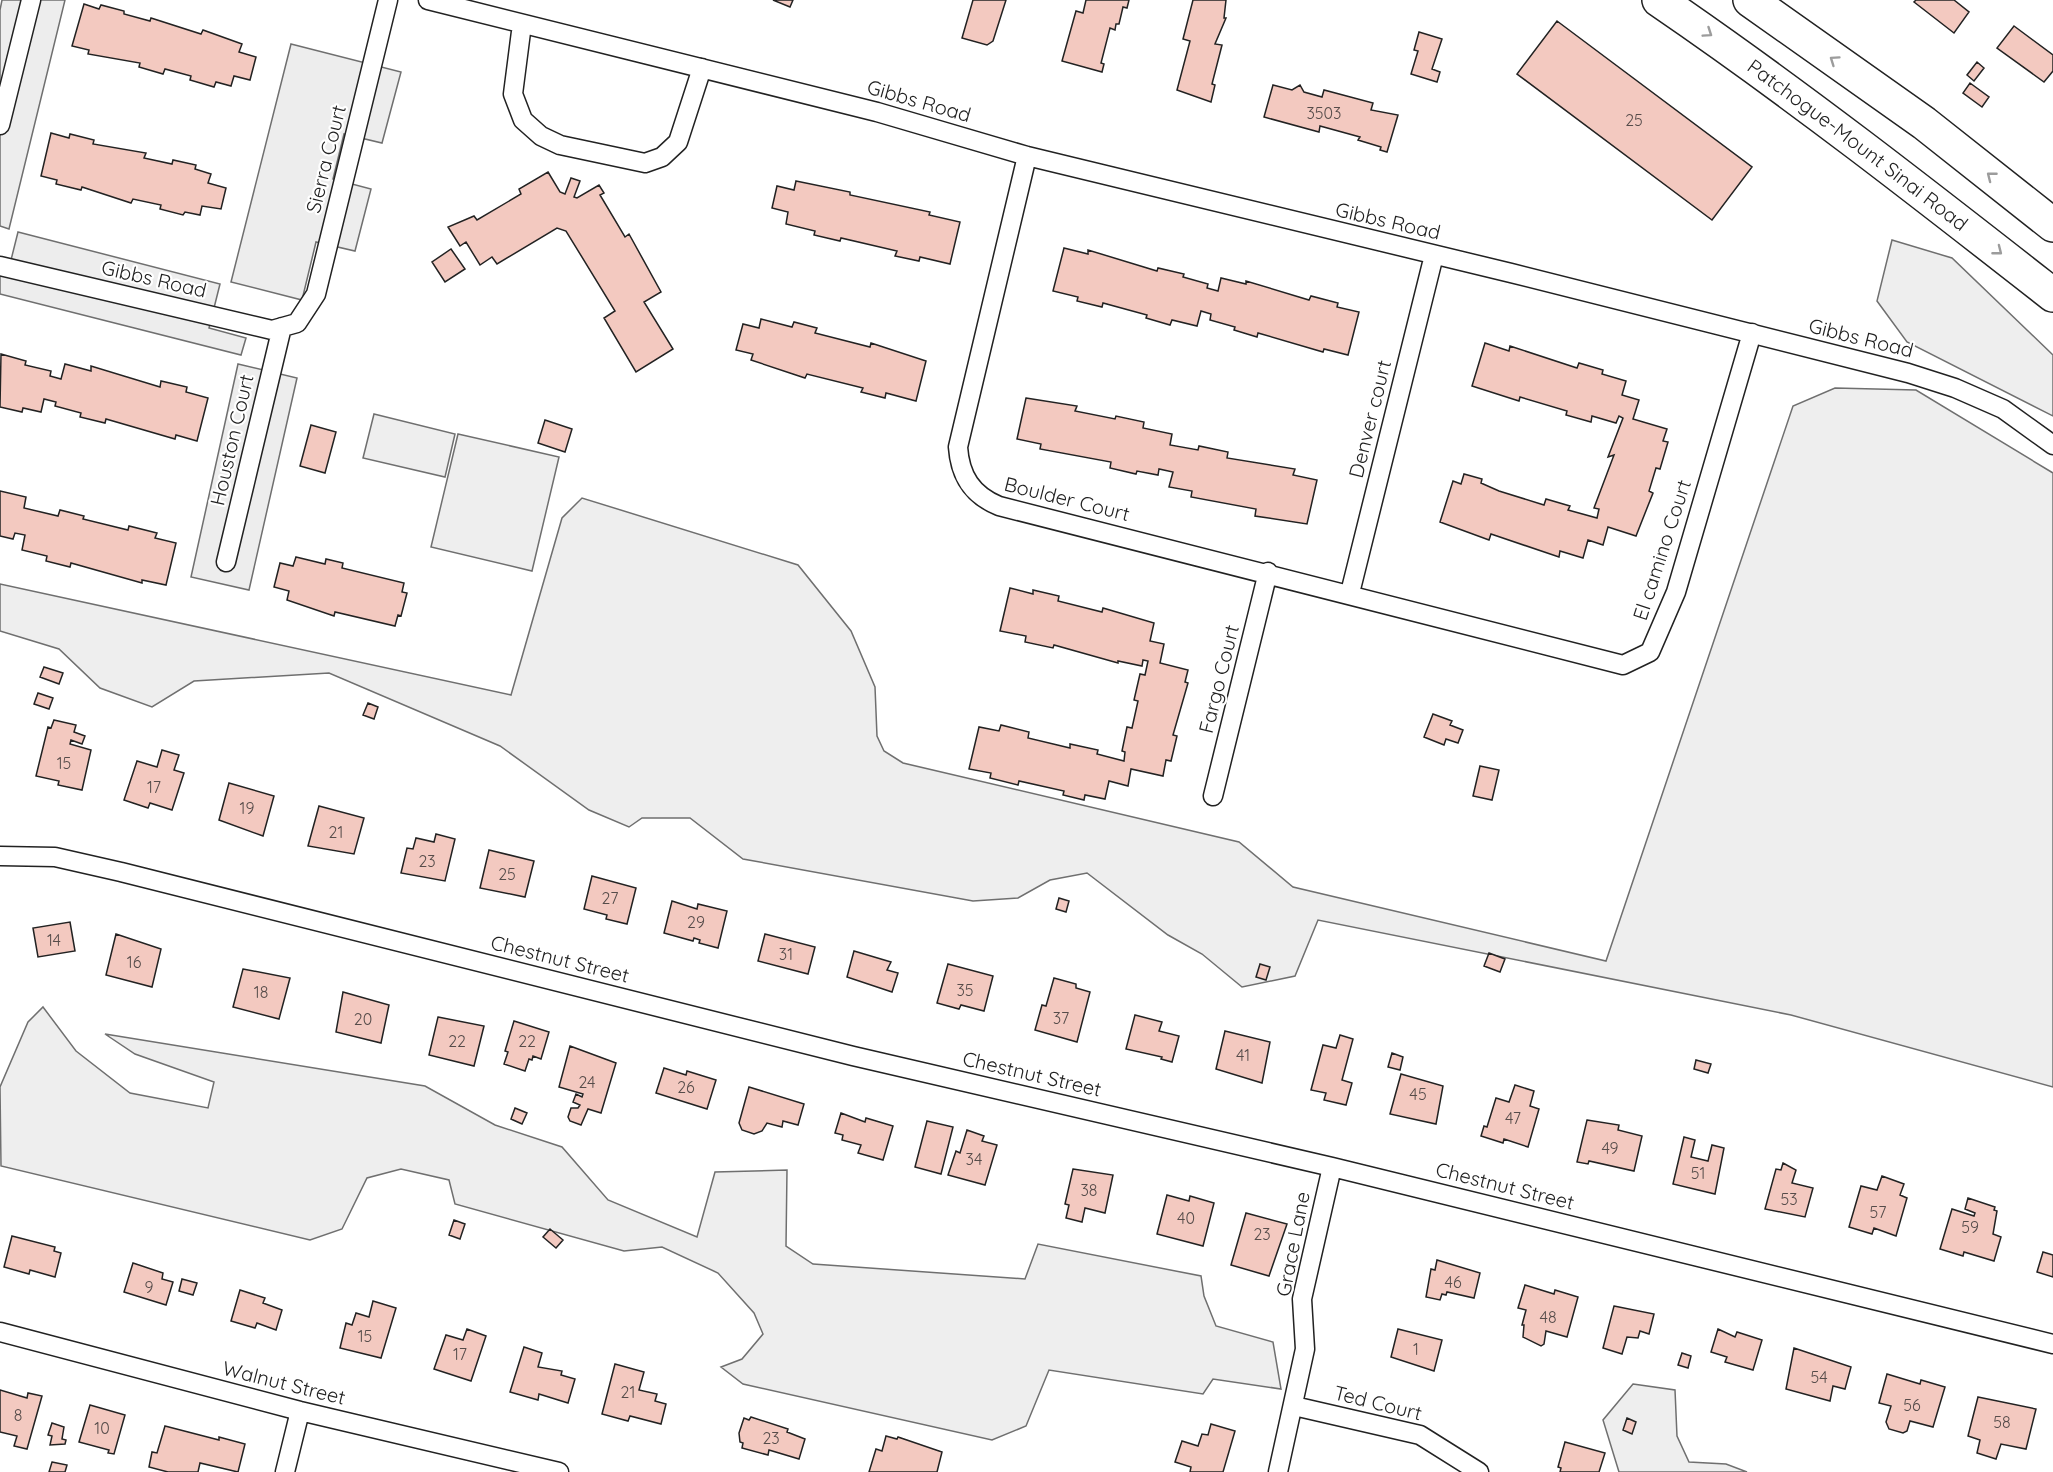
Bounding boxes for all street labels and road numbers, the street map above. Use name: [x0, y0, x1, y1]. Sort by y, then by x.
street label: Patchogue-Mount Sinai Road: [1743, 53, 1973, 236]
street label: Gibbs Road: [864, 74, 974, 127]
street label: Sierra Court: [300, 102, 351, 216]
street label: Gibbs Road: [1333, 196, 1443, 245]
street label: Gibbs Road: [99, 254, 209, 303]
street label: Gibbs Road: [1806, 312, 1916, 363]
street label: Denver court: [1343, 357, 1396, 480]
street label: Houston Court: [204, 372, 259, 508]
street label: Boulder Court: [1002, 471, 1133, 526]
street label: El camino Court: [1627, 476, 1696, 623]
street label: Fargo Court: [1193, 622, 1244, 736]
street label: Chestnut Street: [488, 929, 632, 988]
street label: Chestnut Street: [960, 1045, 1104, 1102]
street label: Chestnut Street: [1433, 1156, 1577, 1215]
street label: Grace Lane: [1270, 1189, 1315, 1298]
street label: Walnut Street: [220, 1355, 348, 1410]
street label: Ted Court: [1332, 1380, 1425, 1426]

